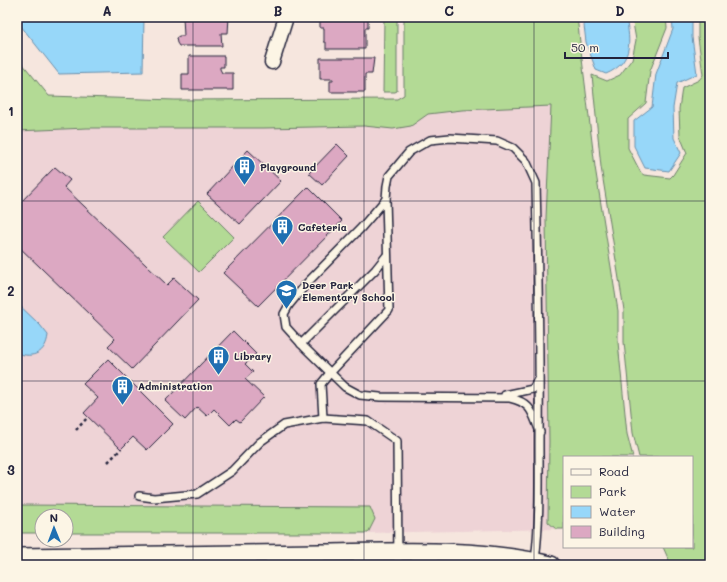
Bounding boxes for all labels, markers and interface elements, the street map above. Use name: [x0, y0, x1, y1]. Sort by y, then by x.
text: A: [102, 2, 112, 19]
text: B: [274, 2, 283, 19]
text: C: [444, 2, 454, 19]
text: D: [615, 2, 625, 19]
scale bar: [565, 34, 668, 60]
text: 50 m: [571, 39, 599, 55]
text: 1: [8, 102, 14, 119]
building icon: Playground: [231, 154, 257, 187]
place label: Playground: [260, 160, 317, 174]
building icon: Cafeteria: [270, 214, 296, 247]
place label: Cafeteria: [298, 220, 347, 234]
school or university icon: Deer Park Elementary School: [273, 278, 299, 311]
place label: Deer Park Elementary School: [302, 278, 395, 304]
text: 2: [7, 282, 15, 299]
building icon: Library: [206, 343, 232, 376]
place label: Library: [234, 349, 272, 363]
building icon: Administration: [110, 373, 136, 406]
place label: Administration: [138, 379, 212, 393]
legend: [563, 456, 693, 548]
text: 3: [7, 461, 15, 478]
text: Road: [599, 463, 629, 479]
text: Park: [599, 483, 626, 499]
text: Water: [599, 503, 636, 519]
north arrow: [34, 508, 74, 548]
text: N: [50, 510, 58, 525]
text: Building: [599, 523, 645, 539]

